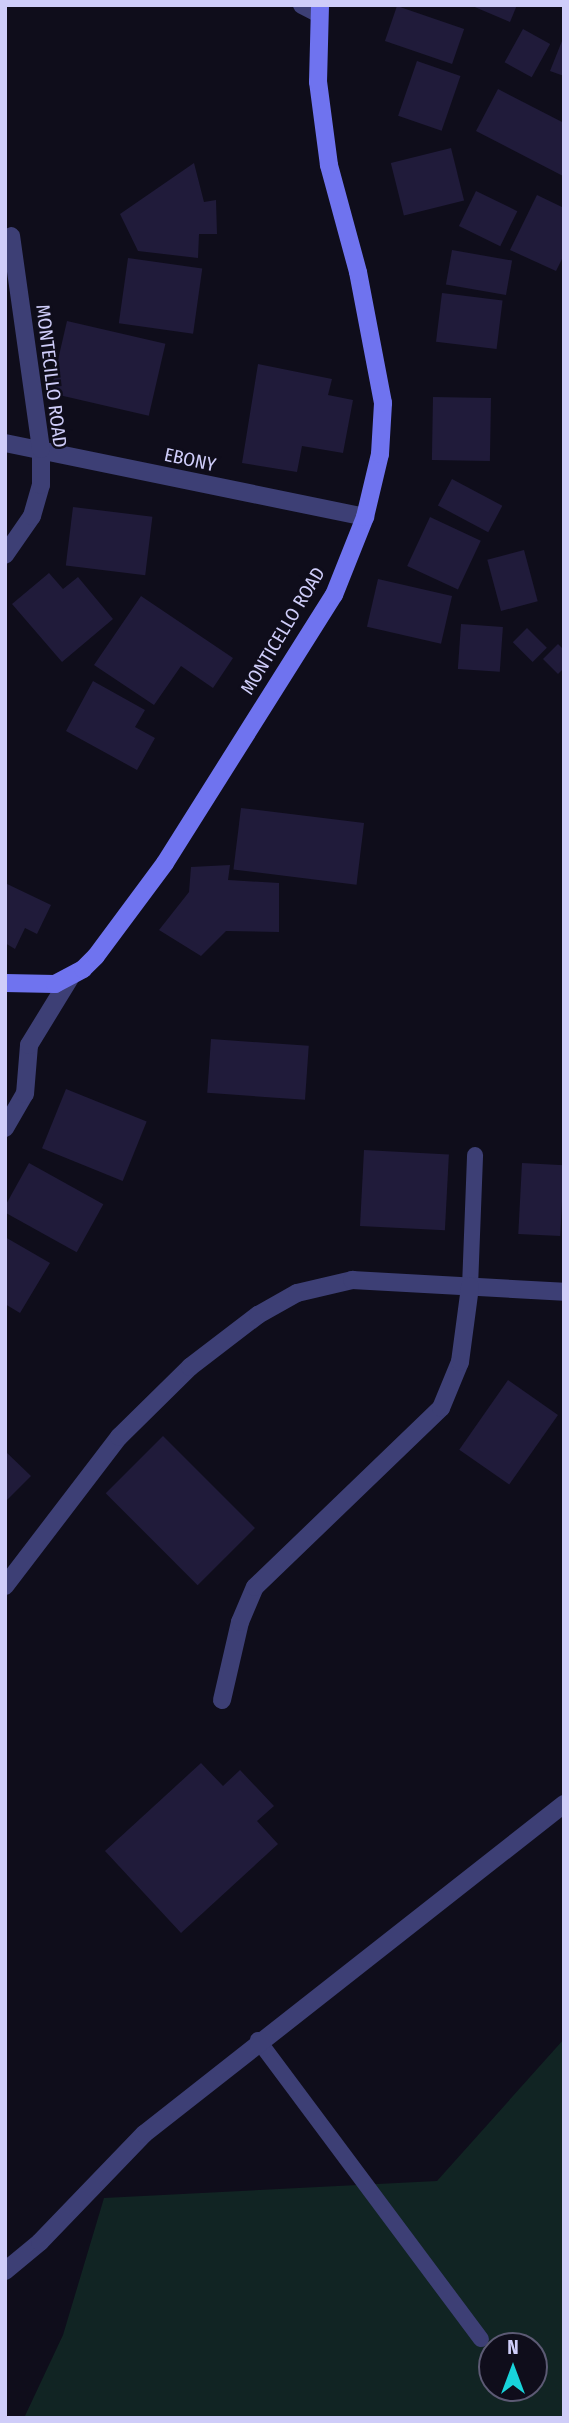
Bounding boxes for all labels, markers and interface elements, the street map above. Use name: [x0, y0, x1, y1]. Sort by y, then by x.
street label: MONTECILLO ROAD: [31, 303, 71, 449]
street label: EBONY: [162, 443, 218, 477]
street label: MONTICELLO ROAD: [236, 563, 330, 699]
north arrow: [478, 2332, 548, 2402]
text: N: [507, 2336, 519, 2359]

